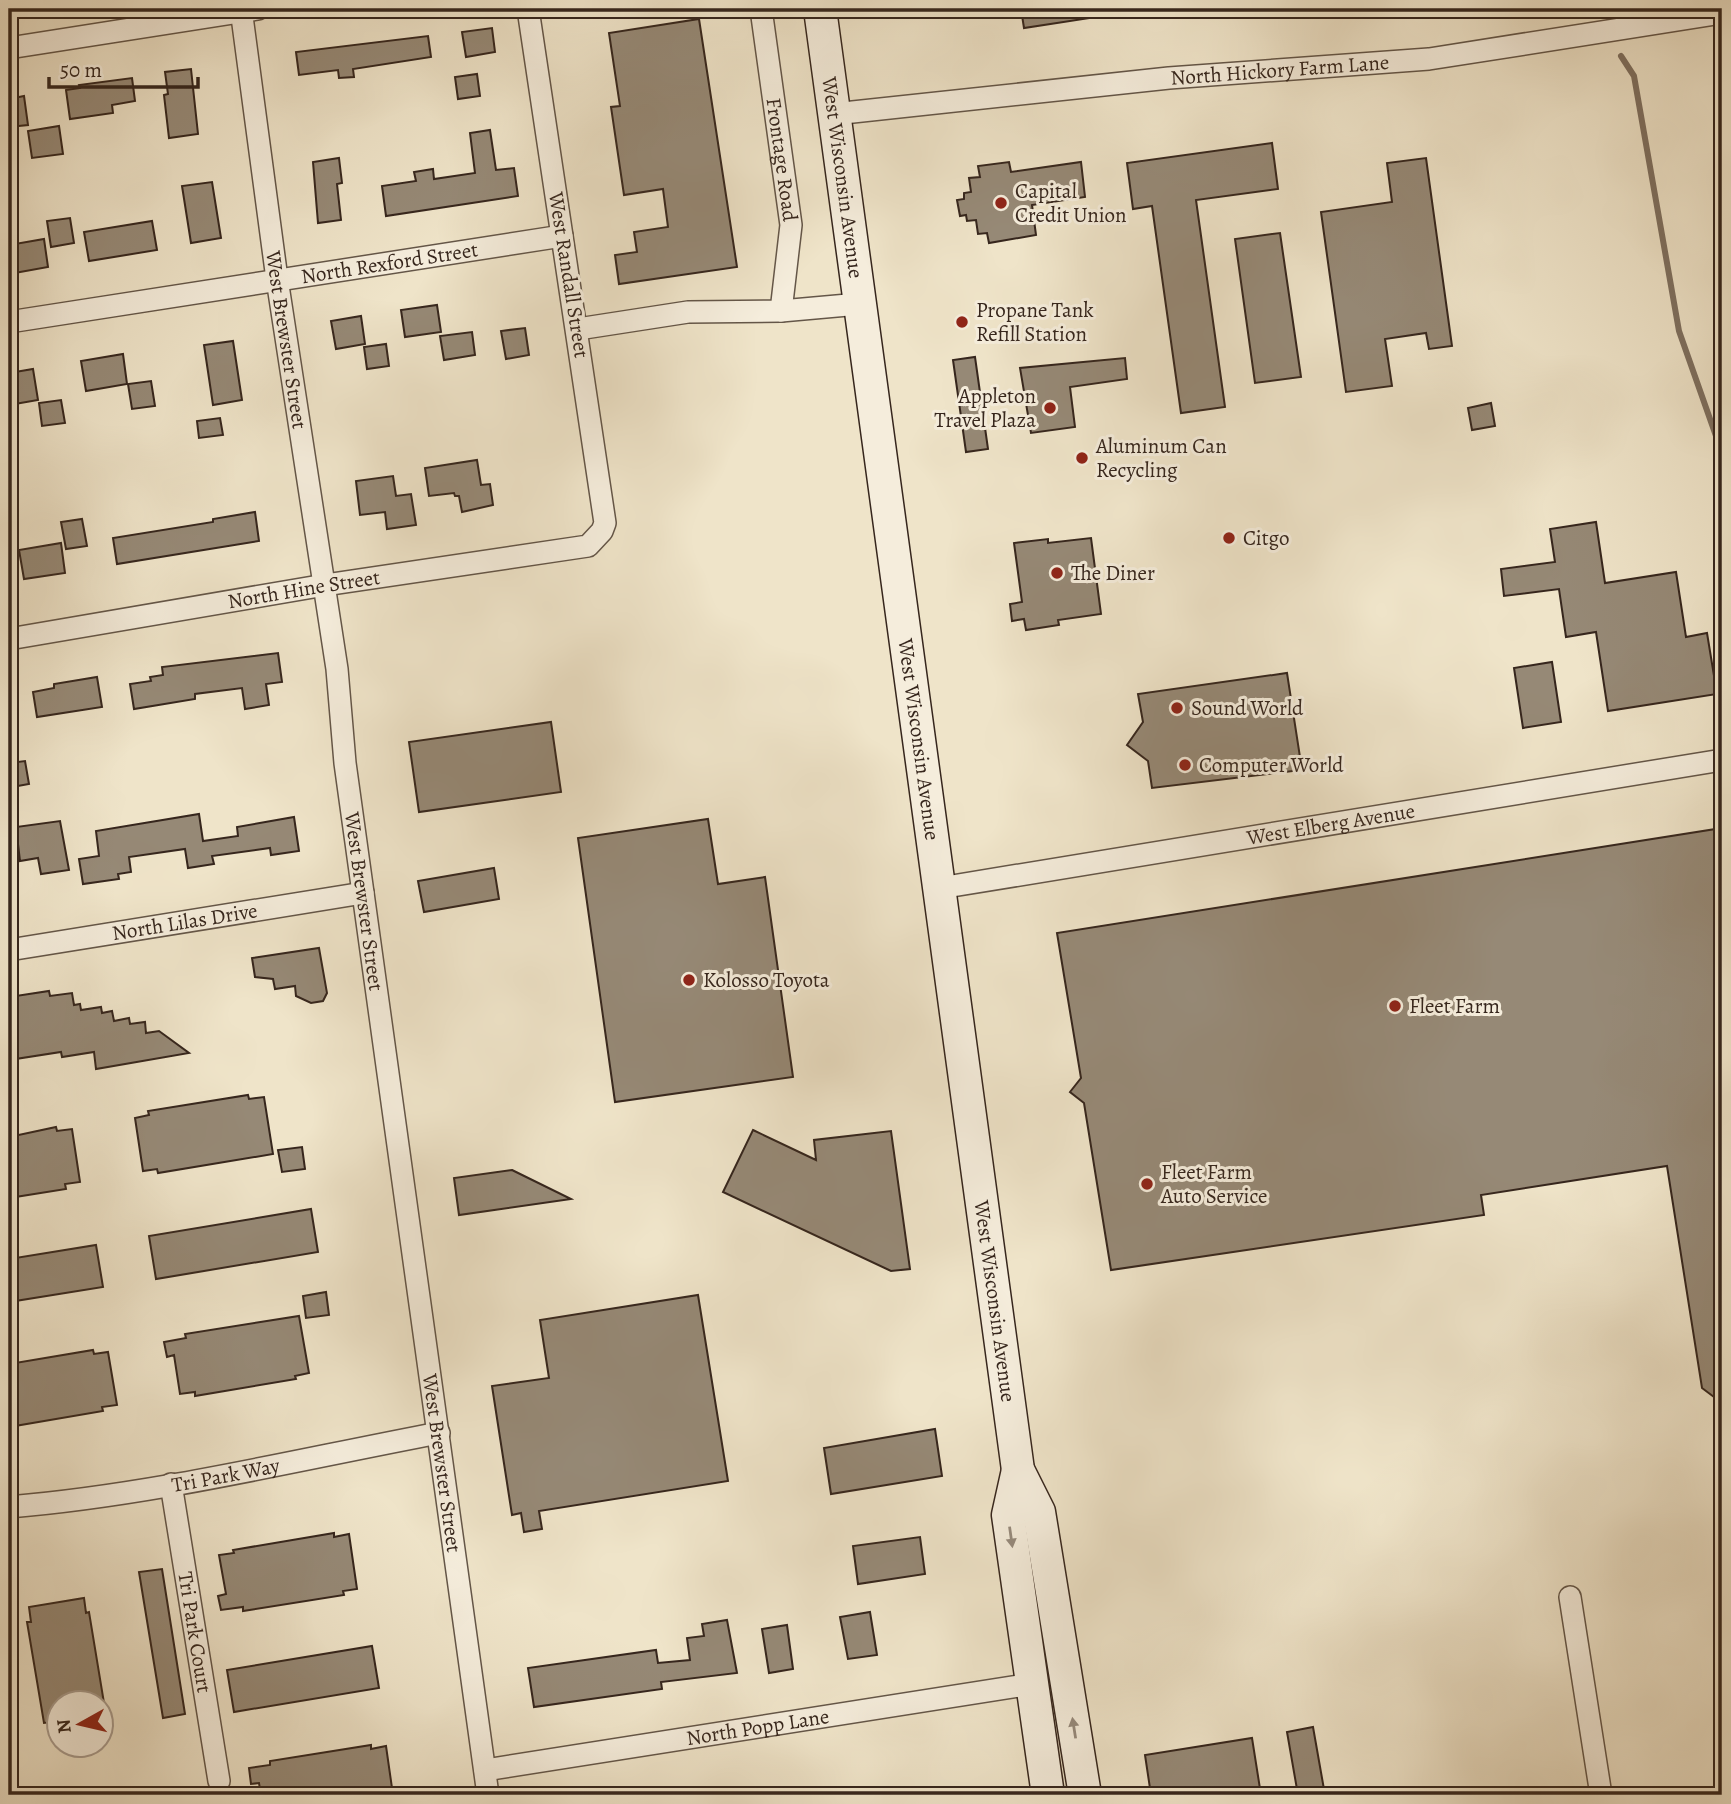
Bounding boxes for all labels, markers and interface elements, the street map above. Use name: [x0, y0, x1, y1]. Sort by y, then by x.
scale bar: [49, 46, 198, 90]
street label: North Hickory Farm Lane: [1169, 48, 1390, 92]
text: 50 m: [60, 56, 102, 84]
street label: West Wisconsin Avenue: [815, 74, 870, 280]
street label: Frontage Road: [759, 96, 804, 224]
place label: Capital Credit Union: [1015, 177, 1127, 229]
street label: West Randall Street: [542, 189, 596, 360]
marker: Capital Credit Union: [993, 195, 1009, 211]
street label: North Rexford Street: [299, 235, 480, 290]
street label: West Brewster Street: [259, 248, 314, 431]
place label: Propane Tank Refill Station: [976, 296, 1094, 348]
marker: Propane Tank Refill Station: [954, 314, 970, 330]
place label: Appleton Travel Plaza: [934, 382, 1036, 434]
marker: Appleton Travel Plaza: [1042, 400, 1058, 416]
place label: Aluminum Can Recycling: [1095, 432, 1227, 484]
marker: Aluminum Can Recycling: [1074, 450, 1090, 466]
place label: Citgo: [1243, 524, 1290, 552]
marker: Citgo: [1221, 530, 1237, 546]
place label: The Diner: [1071, 559, 1155, 587]
street label: North Hine Street: [226, 563, 382, 615]
marker: The Diner: [1049, 565, 1065, 581]
street label: West Wisconsin Avenue: [891, 636, 947, 842]
place label: Sound World: [1191, 694, 1304, 722]
marker: Sound World: [1169, 700, 1185, 716]
place label: Computer World: [1199, 751, 1344, 779]
marker: Computer World: [1177, 757, 1193, 773]
street label: West Elberg Avenue: [1244, 796, 1417, 852]
street label: West Brewster Street: [338, 809, 390, 993]
street label: North Lilas Drive: [110, 896, 259, 947]
place label: Kolosso Toyota: [703, 966, 830, 994]
marker: Kolosso Toyota: [681, 972, 697, 988]
place label: Fleet Farm: [1409, 992, 1500, 1020]
marker: Fleet Farm: [1387, 998, 1403, 1014]
place label: Fleet Farm Auto Service: [1160, 1158, 1268, 1210]
marker: Fleet Farm Auto Service: [1139, 1176, 1155, 1192]
street label: West Wisconsin Avenue: [967, 1198, 1023, 1404]
street label: West Brewster Street: [416, 1371, 468, 1554]
street label: Tri Park Way: [169, 1451, 283, 1499]
one-way arrow: [1005, 1526, 1016, 1548]
street label: Tri Park Court: [171, 1570, 219, 1695]
north arrow: [46, 1688, 116, 1758]
street label: North Popp Lane: [684, 1702, 831, 1752]
text: N: [50, 1717, 78, 1735]
one-way arrow: [1068, 1717, 1079, 1739]

